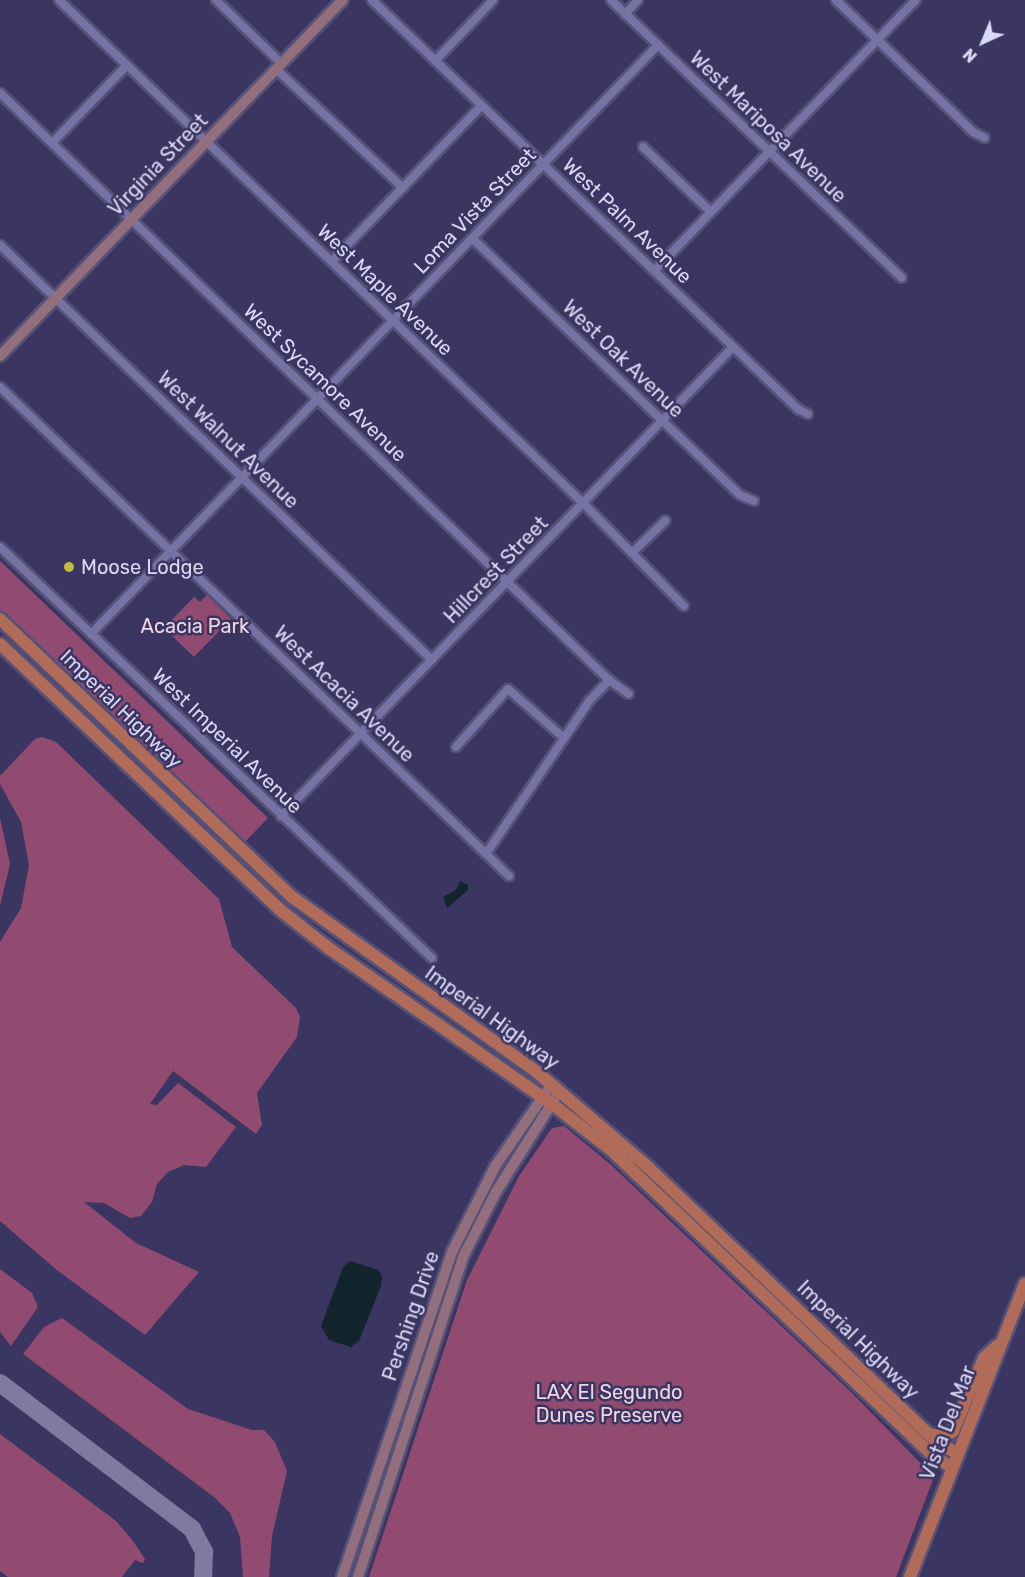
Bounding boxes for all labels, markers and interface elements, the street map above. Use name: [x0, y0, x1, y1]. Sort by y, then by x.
north arrow: [953, 12, 1013, 72]
text: N: [959, 44, 981, 66]
street label: West Mariposa Avenue: [685, 46, 851, 208]
street label: Virginia Street: [103, 109, 213, 221]
street label: Loma Vista Street: [409, 143, 541, 279]
street label: West Palm Avenue: [557, 153, 697, 289]
street label: West Maple Avenue: [312, 219, 458, 361]
street label: West Oak Avenue: [557, 295, 689, 423]
street label: West Sycamore Avenue: [238, 299, 412, 467]
street label: West Walnut Avenue: [152, 366, 304, 514]
street label: Hillcrest Street: [439, 512, 553, 628]
place label: Moose Lodge: [81, 555, 204, 579]
marker: Moose Lodge: [62, 560, 76, 574]
park label: Acacia Park: [141, 614, 249, 638]
street label: West Acacia Avenue: [268, 620, 420, 768]
street label: Imperial Highway: [55, 645, 187, 773]
street label: West Imperial Avenue: [147, 663, 307, 819]
street label: Imperial Highway: [420, 961, 564, 1075]
street label: Pershing Drive: [378, 1248, 444, 1384]
street label: Imperial Highway: [792, 1276, 924, 1404]
street label: Vista Del Mar: [915, 1362, 981, 1484]
park label: LAX El Segundo Dunes Preserve: [535, 1380, 683, 1427]

